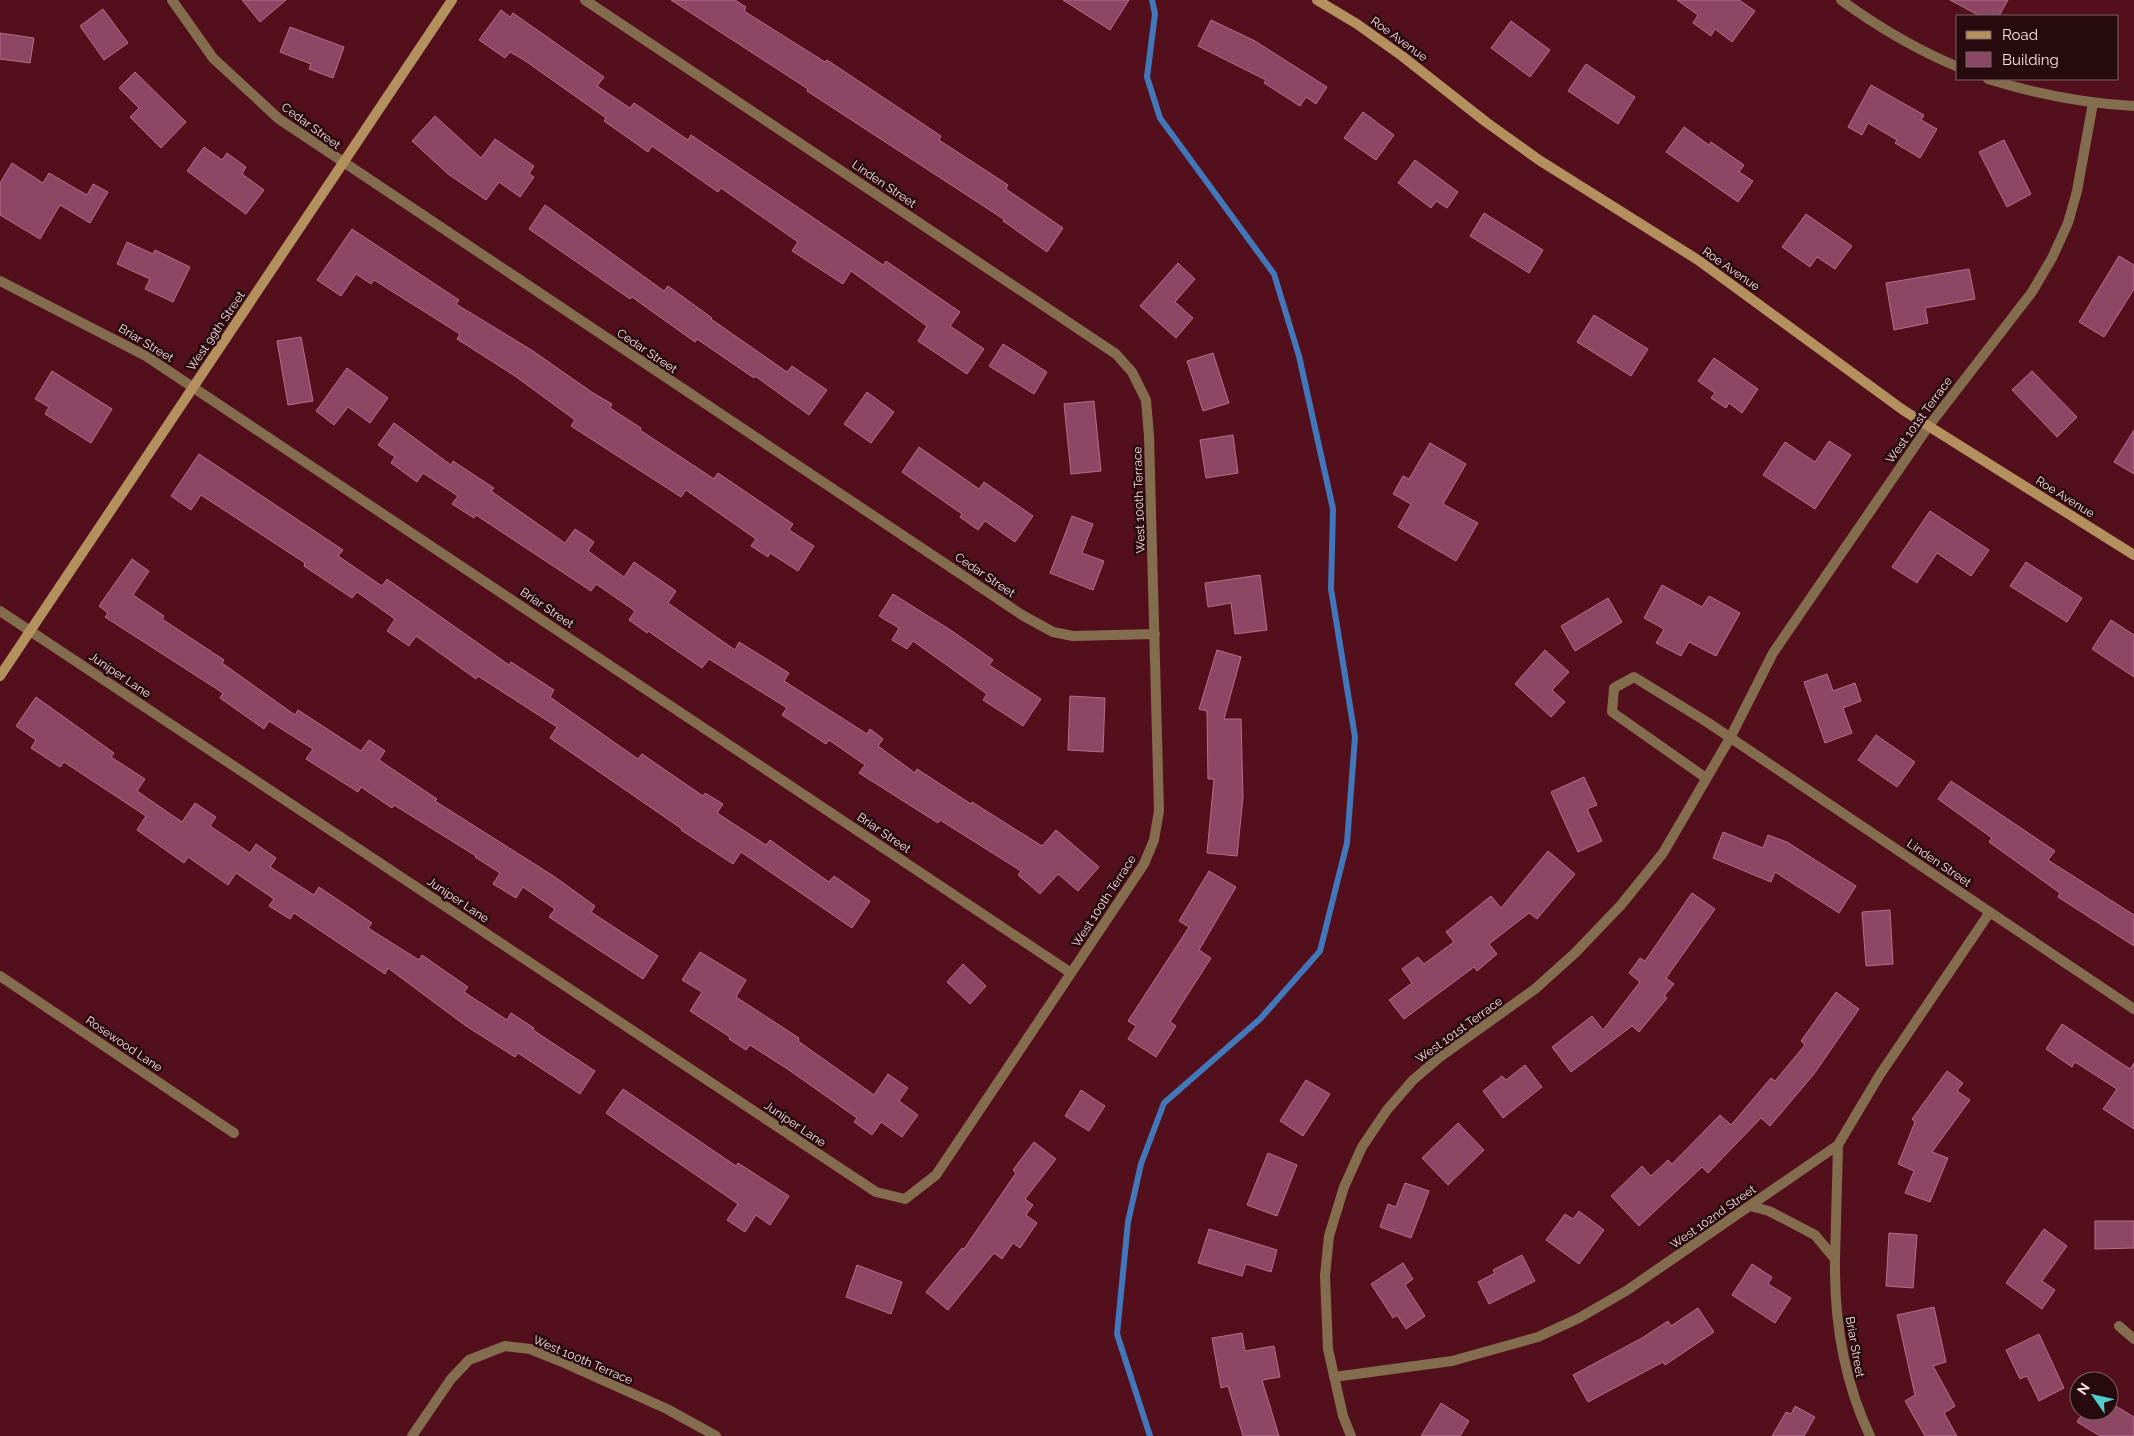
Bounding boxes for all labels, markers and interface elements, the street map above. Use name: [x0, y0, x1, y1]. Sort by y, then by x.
street label: Roe Avenue: [1368, 14, 1430, 64]
legend: [1956, 15, 2119, 80]
text: Road: [2002, 26, 2038, 44]
text: Building: [2002, 51, 2059, 69]
street label: Cedar Street: [279, 100, 343, 152]
street label: Linden Street: [849, 157, 919, 211]
street label: Roe Avenue: [1700, 244, 1762, 294]
street label: West 99th Street: [184, 288, 248, 374]
street label: Briar Street: [116, 321, 176, 365]
street label: Cedar Street: [614, 326, 680, 376]
street label: West 101st Terrace: [1883, 374, 1955, 466]
street label: West 100th Terrace: [1130, 446, 1148, 554]
street label: Roe Avenue: [2033, 473, 2097, 521]
street label: Cedar Street: [952, 550, 1018, 600]
street label: Briar Street: [518, 585, 576, 631]
street label: Juniper Lane: [86, 649, 154, 701]
street label: Briar Street: [855, 810, 913, 856]
street label: Linden Street: [1904, 836, 1974, 890]
street label: West 100th Terrace: [1069, 852, 1139, 950]
street label: Juniper Lane: [424, 874, 492, 926]
street label: West 101st Terrace: [1413, 994, 1505, 1066]
street label: Rosewood Lane: [83, 1013, 165, 1075]
street label: Juniper Lane: [761, 1098, 829, 1150]
street label: West 102nd Street: [1668, 1182, 1758, 1252]
street label: Briar Street: [1843, 1315, 1867, 1379]
street label: West 100th Terrace: [531, 1333, 635, 1387]
north arrow: [2069, 1371, 2119, 1421]
text: N: [2074, 1380, 2093, 1398]

